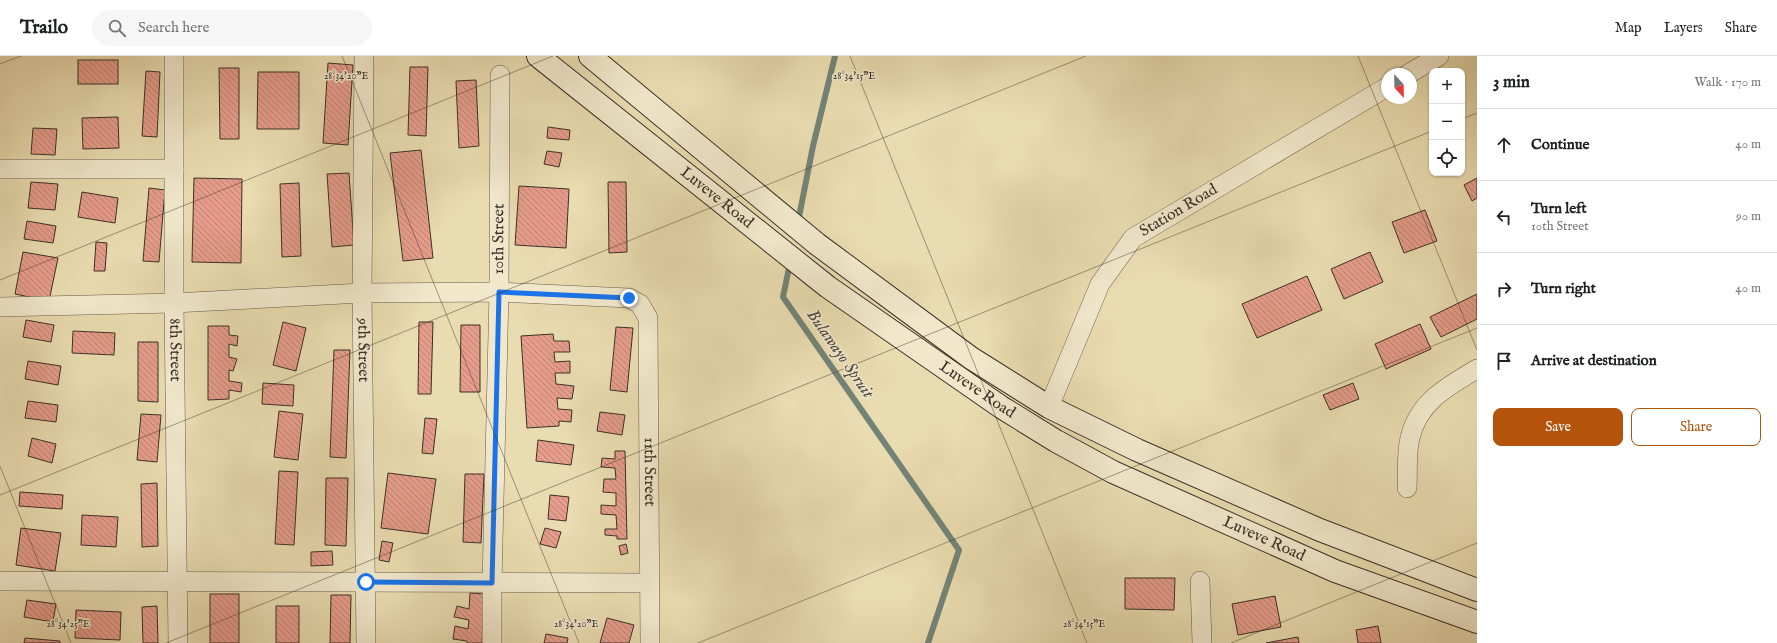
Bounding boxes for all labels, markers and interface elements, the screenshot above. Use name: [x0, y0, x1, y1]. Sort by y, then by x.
search box: [92, 10, 372, 46]
text: Trailo: [20, 16, 68, 40]
icon: search: [106, 17, 128, 39]
text: Search here: [138, 18, 209, 37]
text: Map: [1615, 19, 1642, 37]
text: Layers: [1664, 19, 1703, 37]
text: Share: [1725, 19, 1757, 37]
north arrow: [1381, 68, 1417, 104]
map controls: [1429, 68, 1465, 176]
button: +: [1429, 68, 1465, 104]
text: 28°34'20"E: [324, 70, 368, 83]
text: 28°34'15"E: [833, 70, 875, 83]
text: 3 min: [1493, 72, 1530, 93]
text: Walk · 170 m: [1695, 74, 1761, 91]
button: −: [1429, 104, 1465, 140]
icon: ahead: [1493, 134, 1515, 156]
text: Continue: [1531, 135, 1589, 154]
text: 40 m: [1735, 136, 1761, 153]
button: locate: [1429, 140, 1465, 176]
street label: Luveve Road: [676, 163, 757, 234]
street label: Station Road: [1136, 180, 1222, 242]
text: Turn left: [1531, 199, 1587, 218]
street label: 10th Street: [489, 203, 509, 275]
icon: left: [1493, 206, 1515, 228]
text: 90 m: [1736, 208, 1761, 225]
text: 10th Street: [1531, 218, 1589, 235]
icon: right: [1493, 278, 1515, 300]
text: Turn right: [1531, 279, 1596, 298]
text: 40 m: [1735, 280, 1761, 297]
route end: [620, 289, 638, 307]
water label: Bulawayo Spruit: [802, 305, 879, 403]
street label: 9th Street: [352, 317, 373, 383]
street label: 8th Street: [164, 318, 185, 382]
icon: arrive: [1493, 350, 1515, 372]
text: Arrive at destination: [1531, 351, 1657, 370]
street label: Luveve Road: [935, 357, 1019, 424]
button: Save: [1493, 408, 1623, 446]
button: Share: [1631, 408, 1761, 446]
street label: 11th Street: [639, 437, 659, 507]
street label: Luveve Road: [1220, 512, 1309, 567]
route start: [357, 573, 375, 591]
text: 28°34'25"E: [46, 618, 90, 631]
text: 28°34'20"E: [554, 618, 598, 631]
text: 28°34'15"E: [1063, 618, 1105, 631]

